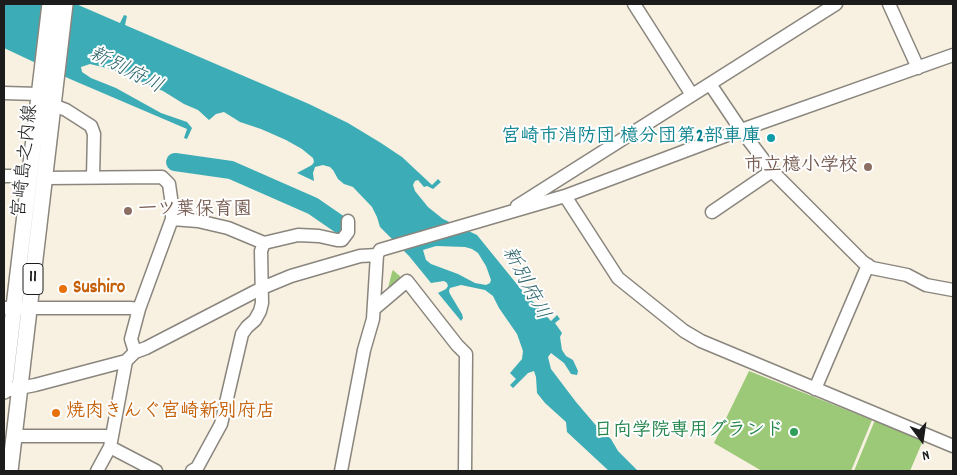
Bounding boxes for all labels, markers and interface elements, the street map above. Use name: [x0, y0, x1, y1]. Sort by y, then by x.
water label: 新別府川: [84, 43, 166, 101]
street label: 宮崎島之内線: [10, 103, 44, 219]
place label: 宮崎市消防団 檍分団第2部車庫: [501, 127, 761, 149]
marker: 宮崎市消防団 檍分団第2部車庫: [765, 132, 777, 144]
place label: 市立檍小学校: [744, 156, 858, 178]
marker: 市立檍小学校: [862, 161, 874, 173]
place label: 一ツ葉保育園: [138, 200, 252, 222]
marker: 一ツ葉保育園: [122, 205, 134, 217]
water label: 新別府川: [495, 243, 553, 325]
road number: 11: [23, 264, 43, 294]
place label: Sushiro: [73, 278, 125, 300]
marker: Sushiro: [57, 283, 69, 295]
place label: 焼肉きんぐ宮崎新別府店: [66, 402, 275, 424]
marker: 焼肉きんぐ宮崎新別府店: [50, 407, 62, 419]
north arrow: [897, 415, 947, 465]
place label: 日向学院専用グランド: [594, 421, 784, 443]
marker: 日向学院専用グランド: [788, 426, 800, 438]
text: N: [920, 444, 931, 465]

